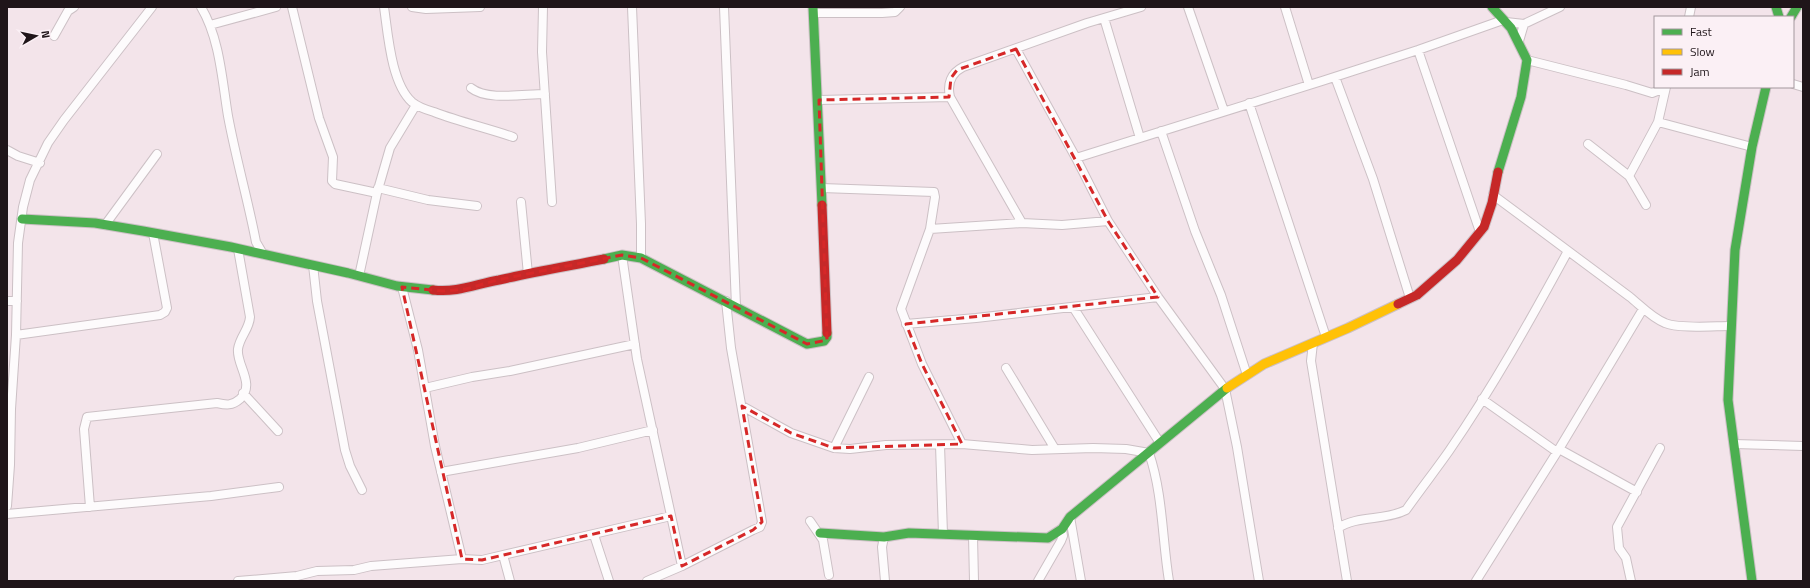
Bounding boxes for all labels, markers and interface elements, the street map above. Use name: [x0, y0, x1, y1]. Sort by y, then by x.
north arrow: [16, 16, 56, 56]
legend: [1654, 16, 1794, 88]
text: Fast: [1690, 22, 1713, 41]
text: N: [37, 29, 54, 39]
text: Slow: [1690, 42, 1715, 61]
text: Jam: [1690, 62, 1710, 81]

